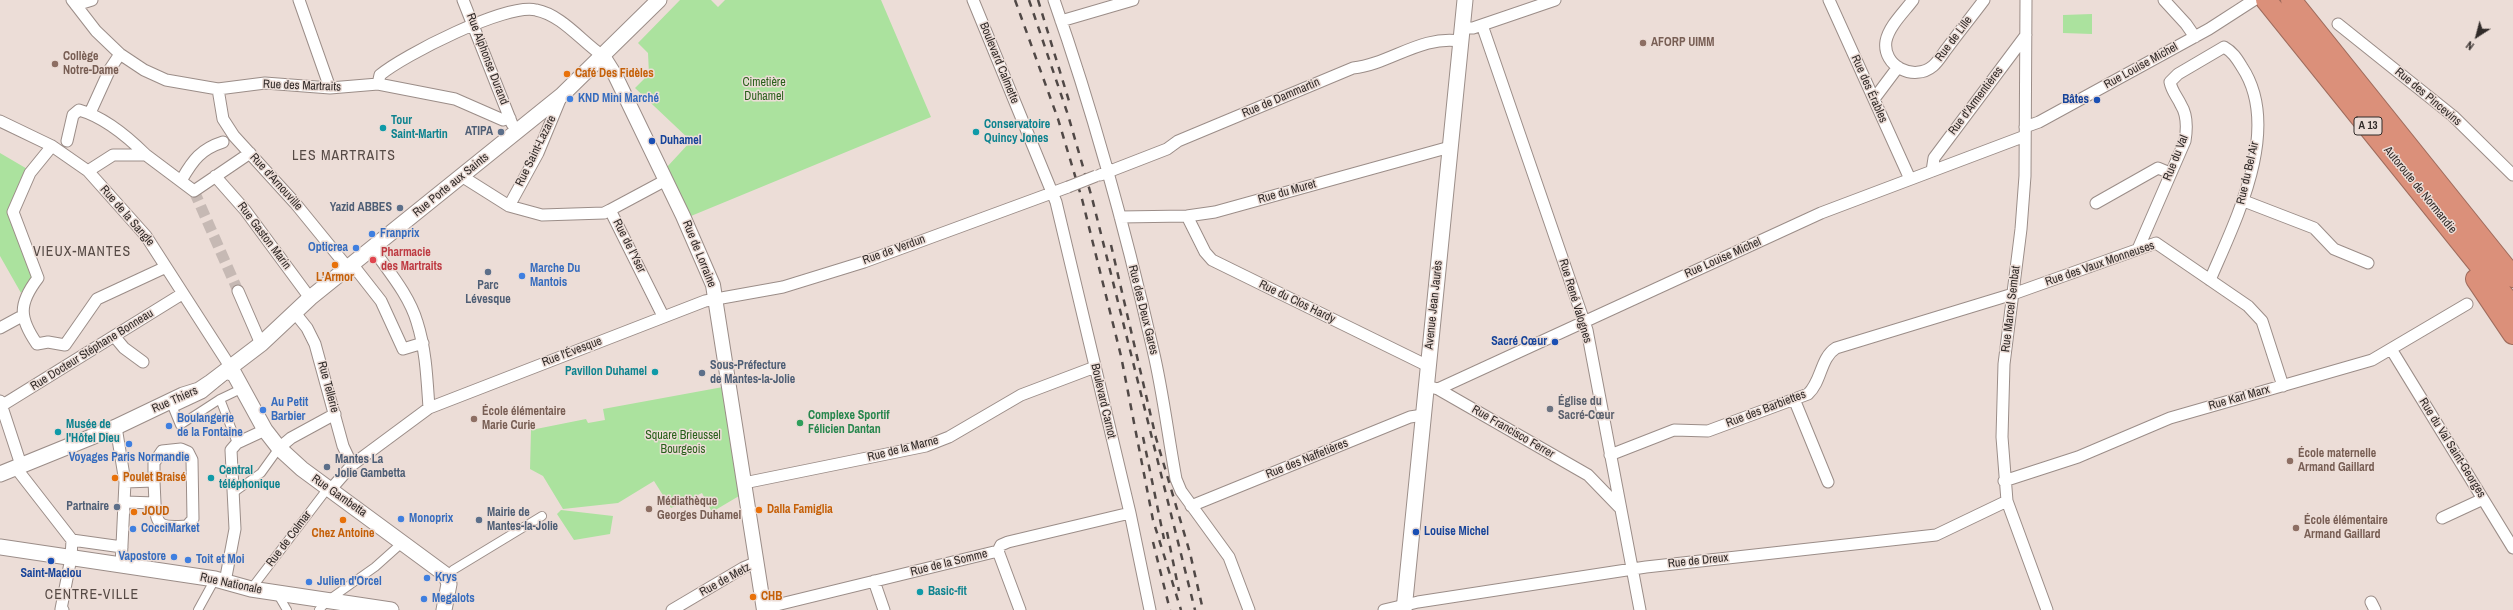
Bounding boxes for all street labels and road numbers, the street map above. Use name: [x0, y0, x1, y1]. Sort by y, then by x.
street label: Rue Alphonse Durand: [463, 11, 511, 107]
street label: Rue de Lille: [1932, 14, 1976, 64]
street label: Boulevard Calmette: [976, 20, 1022, 106]
street label: Rue Louise Michel: [2102, 40, 2180, 92]
street label: Rue des Érables: [1848, 53, 1890, 125]
street label: Rue d'Armentières: [1946, 64, 2006, 138]
street label: Rue des Pincevins: [2392, 65, 2464, 129]
street label: Rue de Dammartin: [1240, 75, 1322, 121]
street label: Rue des Martraits: [263, 77, 341, 95]
street label: Rue Saint-Lazare: [513, 113, 559, 189]
road number: A 13: [2354, 117, 2382, 135]
street label: Rue du Val: [2160, 133, 2192, 183]
street label: Rue du Bel Air: [2234, 140, 2262, 206]
street label: Autoroute de Normandie: [2380, 144, 2460, 236]
street label: Rue d'Arnouville: [247, 150, 305, 214]
street label: Rue Porte aux Saints: [410, 150, 492, 220]
street label: Rue du Muret: [1256, 177, 1318, 207]
street label: Rue de la Sangle: [97, 183, 157, 249]
street label: Rue Gaston Marin: [234, 200, 294, 272]
street label: Rue de l'Yser: [609, 217, 649, 275]
street label: Rue de Lorraine: [679, 218, 719, 290]
street label: Rue de Verdun: [861, 232, 927, 268]
street label: Rue Louise Michel: [1683, 235, 1763, 281]
street label: Rue des Vaux Monneuses: [2043, 239, 2157, 289]
street label: Rue René Valognes: [1555, 257, 1595, 345]
street label: Avenue Jean Jaurès: [1422, 260, 1446, 350]
street label: Rue des Deux Gares: [1125, 264, 1161, 356]
street label: Rue Marcel Sembat: [1999, 265, 2023, 353]
street label: Rue du Clos Hardy: [1256, 277, 1338, 327]
street label: Rue Docteur Stéphane Bonneau: [28, 306, 156, 394]
street label: Rue l'Évesque: [540, 334, 604, 370]
street label: Rue Tellerie: [314, 360, 342, 414]
street label: Boulevard Carnot: [1087, 362, 1119, 440]
street label: Rue Karl Marx: [2207, 382, 2271, 414]
street label: Rue Thiers: [150, 384, 200, 416]
street label: Rue des Barbiettes: [1724, 387, 1808, 431]
street label: Rue du Val Saint-Georges: [2416, 396, 2488, 500]
street label: Rue Francisco Ferrer: [1469, 403, 1557, 461]
street label: Rue de la Marne: [866, 433, 940, 465]
street label: Rue des Naffetières: [1264, 436, 1350, 482]
street label: Rue Gambetta: [309, 472, 369, 520]
street label: Rue de Colmar: [263, 508, 315, 570]
street label: Rue de la Somme: [909, 546, 989, 580]
street label: Rue de Dreux: [1667, 551, 1729, 571]
street label: Rue de Metz: [697, 560, 753, 600]
street label: Rue Nationale: [199, 570, 263, 598]

